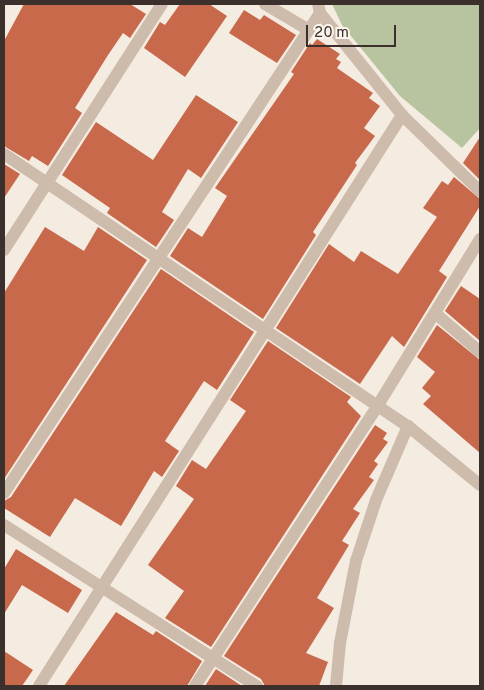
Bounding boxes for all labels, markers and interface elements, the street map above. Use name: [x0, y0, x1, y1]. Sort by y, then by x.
scale bar: [309, 15, 399, 47]
text: 20 m: [314, 24, 349, 43]

